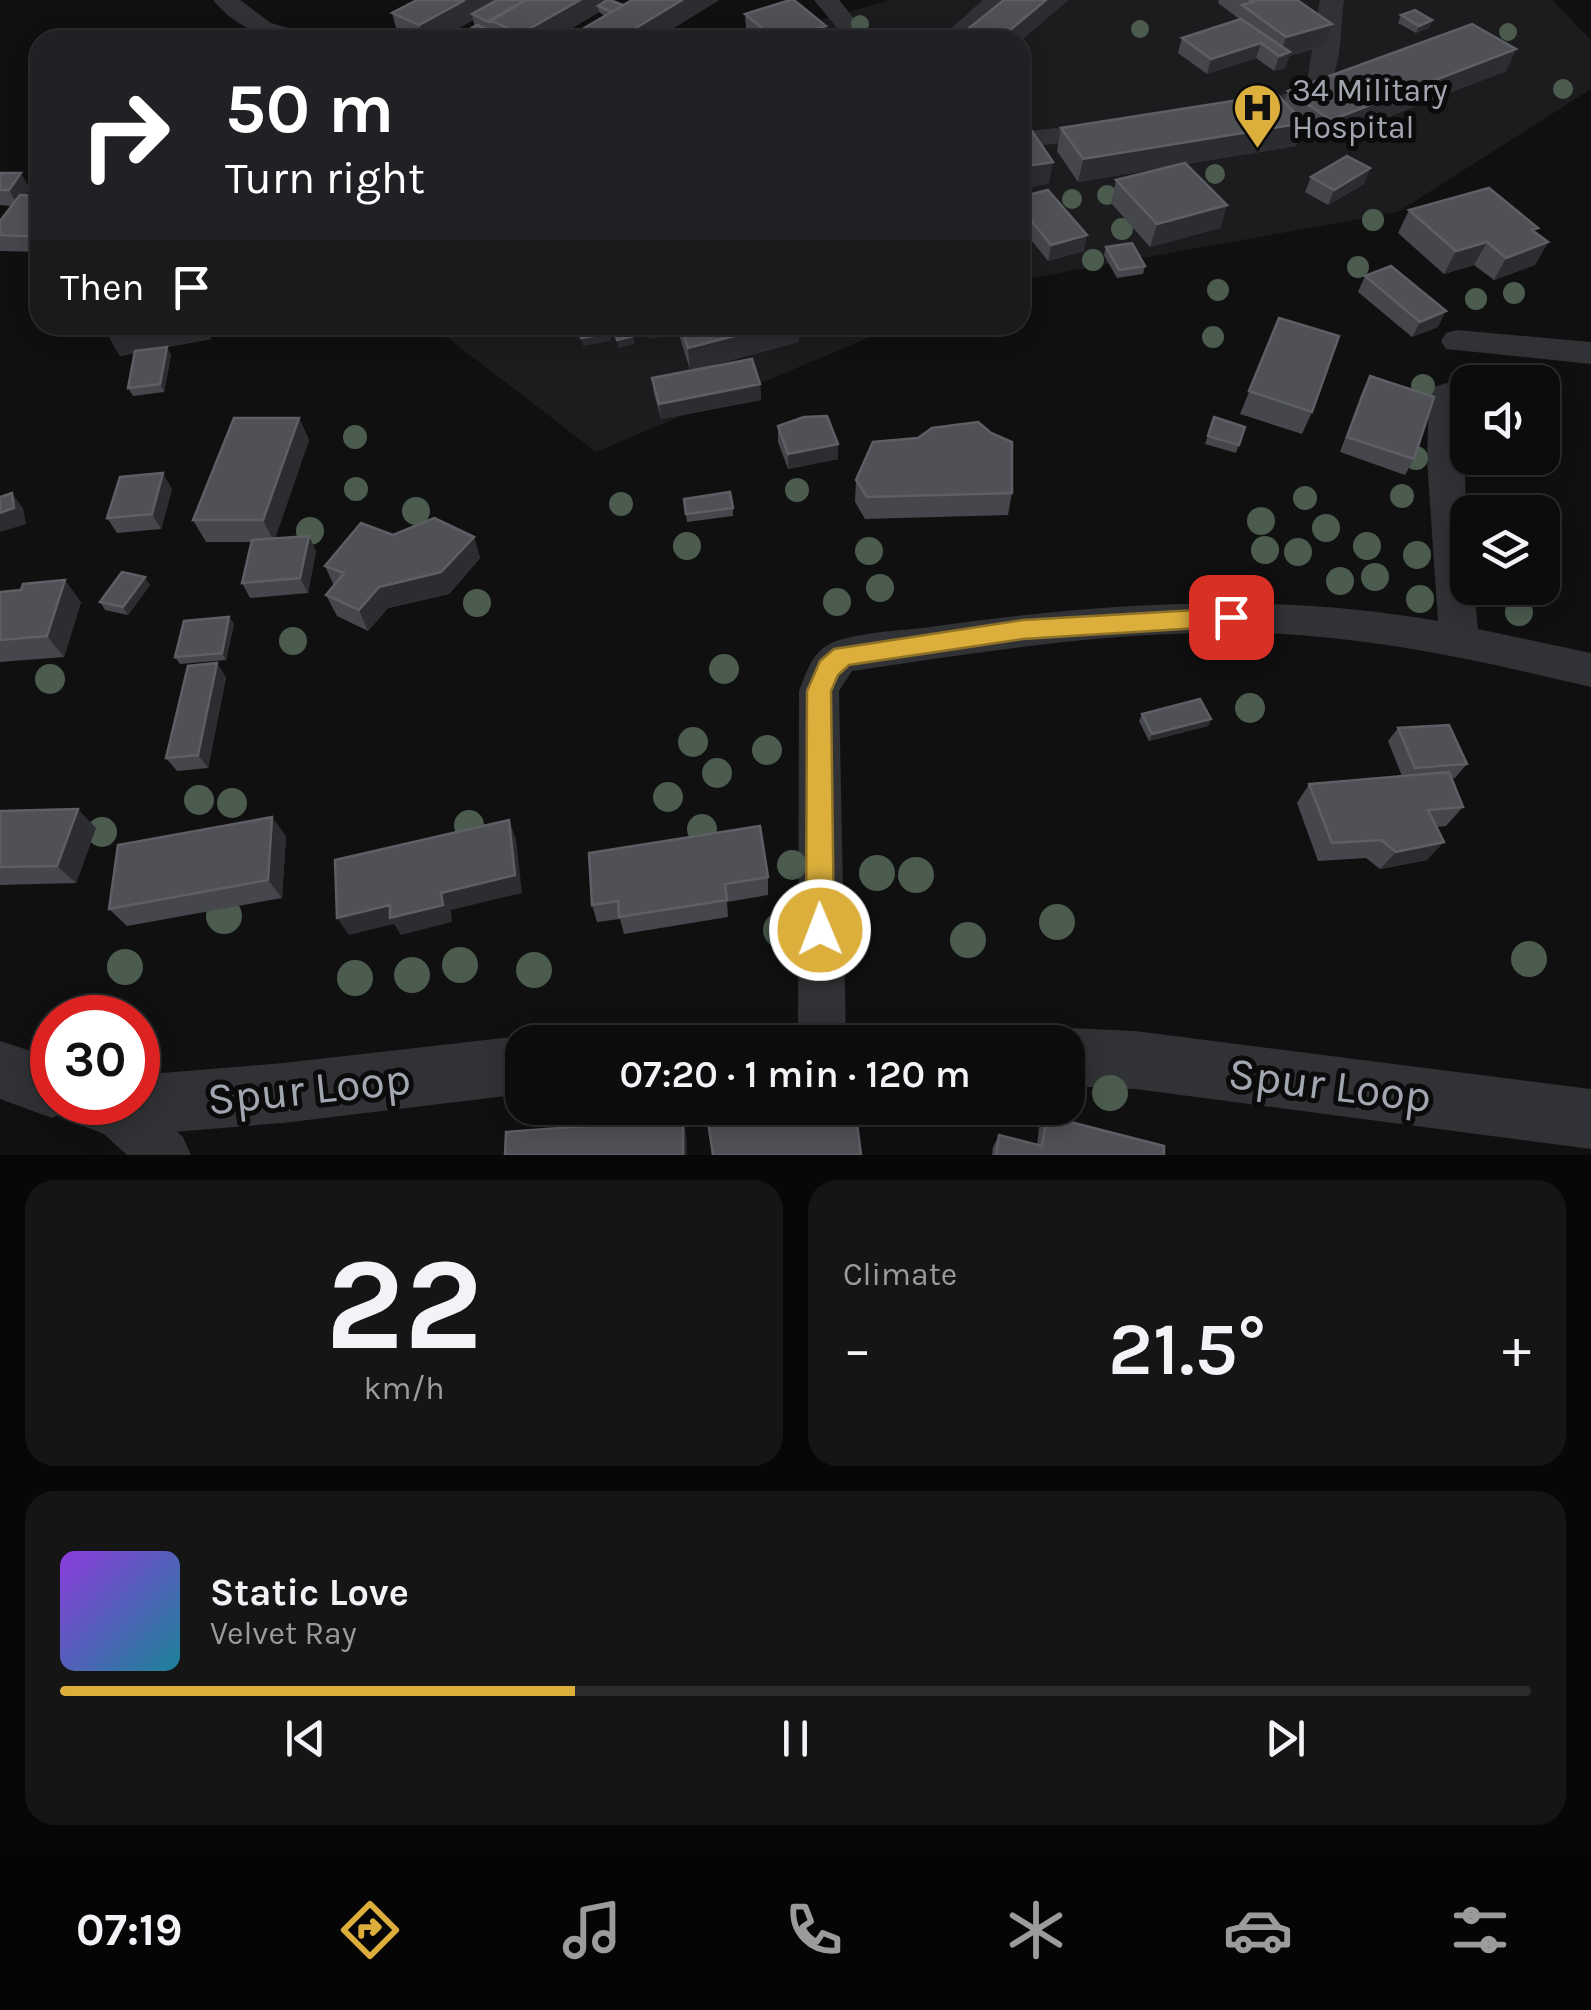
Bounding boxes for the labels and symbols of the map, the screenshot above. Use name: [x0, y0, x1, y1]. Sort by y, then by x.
place label: 34 Military Hospital: [1292, 72, 1448, 146]
hospital icon: 34 Military Hospital: [1231, 82, 1283, 150]
pin: [1189, 575, 1274, 660]
position arrow: [768, 878, 872, 982]
speed limit sign: 30: [30, 995, 160, 1125]
street label: Spur Loop: [1225, 1047, 1434, 1123]
street label: Spur Loop: [205, 1052, 413, 1126]

